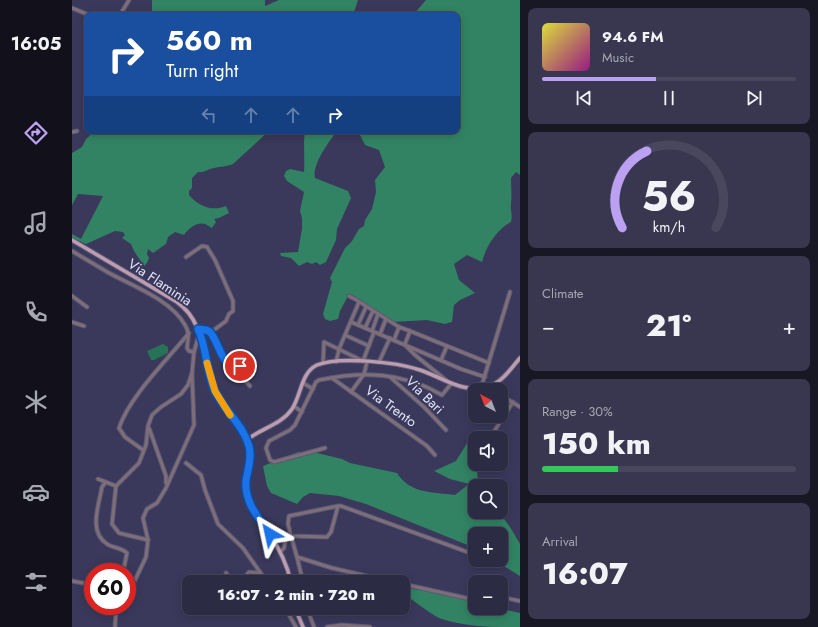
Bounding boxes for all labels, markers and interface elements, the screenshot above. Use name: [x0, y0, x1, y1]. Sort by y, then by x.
text: 560 m: [166, 20, 253, 61]
text: 94.6 FM: [602, 26, 664, 48]
icon: right: [100, 28, 152, 80]
text: 16:05: [11, 31, 61, 57]
text: Music: [602, 48, 634, 67]
text: Turn right: [166, 58, 238, 84]
icon: previous: [573, 87, 595, 109]
icon: pause: [658, 87, 680, 109]
icon: next: [743, 87, 765, 109]
icon: left: [198, 104, 220, 126]
icon: ahead: [240, 104, 262, 126]
icon: ahead: [282, 104, 304, 126]
icon: right: [324, 104, 346, 126]
icon: directions: [22, 119, 50, 147]
text: 56: [642, 165, 696, 226]
icon: music: [22, 209, 50, 237]
text: km/h: [653, 216, 685, 236]
street label: Via Flaminia: [124, 254, 196, 310]
text: Climate: [542, 284, 583, 303]
icon: phone: [22, 298, 50, 326]
text: 21°: [646, 304, 691, 347]
text: −: [542, 310, 555, 342]
text: +: [782, 310, 796, 342]
pin: [223, 349, 257, 383]
icon: arrive: [229, 355, 251, 377]
street label: Via Bari: [401, 372, 449, 418]
street label: Via Trento: [361, 380, 421, 432]
north arrow: [468, 383, 508, 423]
map controls: [468, 383, 508, 615]
icon: climate: [22, 388, 50, 416]
text: Range · 30%: [542, 402, 613, 421]
text: 150 km: [542, 422, 651, 465]
button: sound: [468, 431, 508, 471]
icon: car: [22, 478, 50, 506]
button: search: [468, 479, 508, 519]
position arrow: [249, 513, 291, 555]
button: +: [468, 527, 508, 567]
text: Arrival: [542, 532, 578, 551]
text: 16:07: [542, 552, 628, 595]
speed limit sign: 60: [84, 563, 136, 615]
icon: filters: [22, 568, 50, 596]
button: −: [468, 575, 508, 615]
text: 16:07 · 2 min · 720 m: [217, 584, 375, 606]

